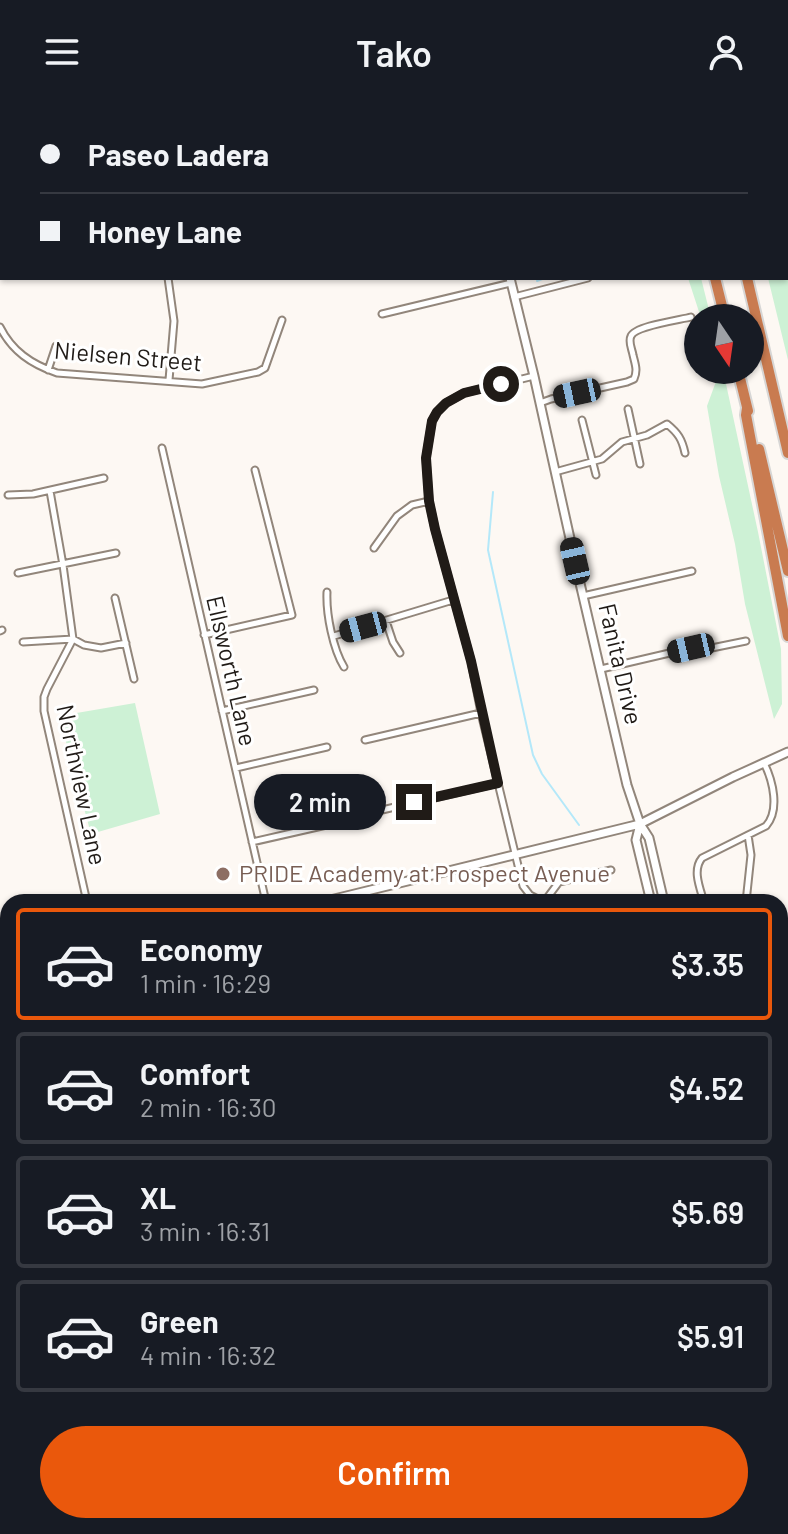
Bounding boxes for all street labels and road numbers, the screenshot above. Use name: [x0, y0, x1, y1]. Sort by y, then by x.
street label: Nielsen Street: [53, 335, 203, 376]
street label: Ellsworth Lane: [201, 593, 264, 749]
street label: Fanita Drive: [593, 600, 649, 727]
street label: Northview Lane: [51, 702, 114, 868]

